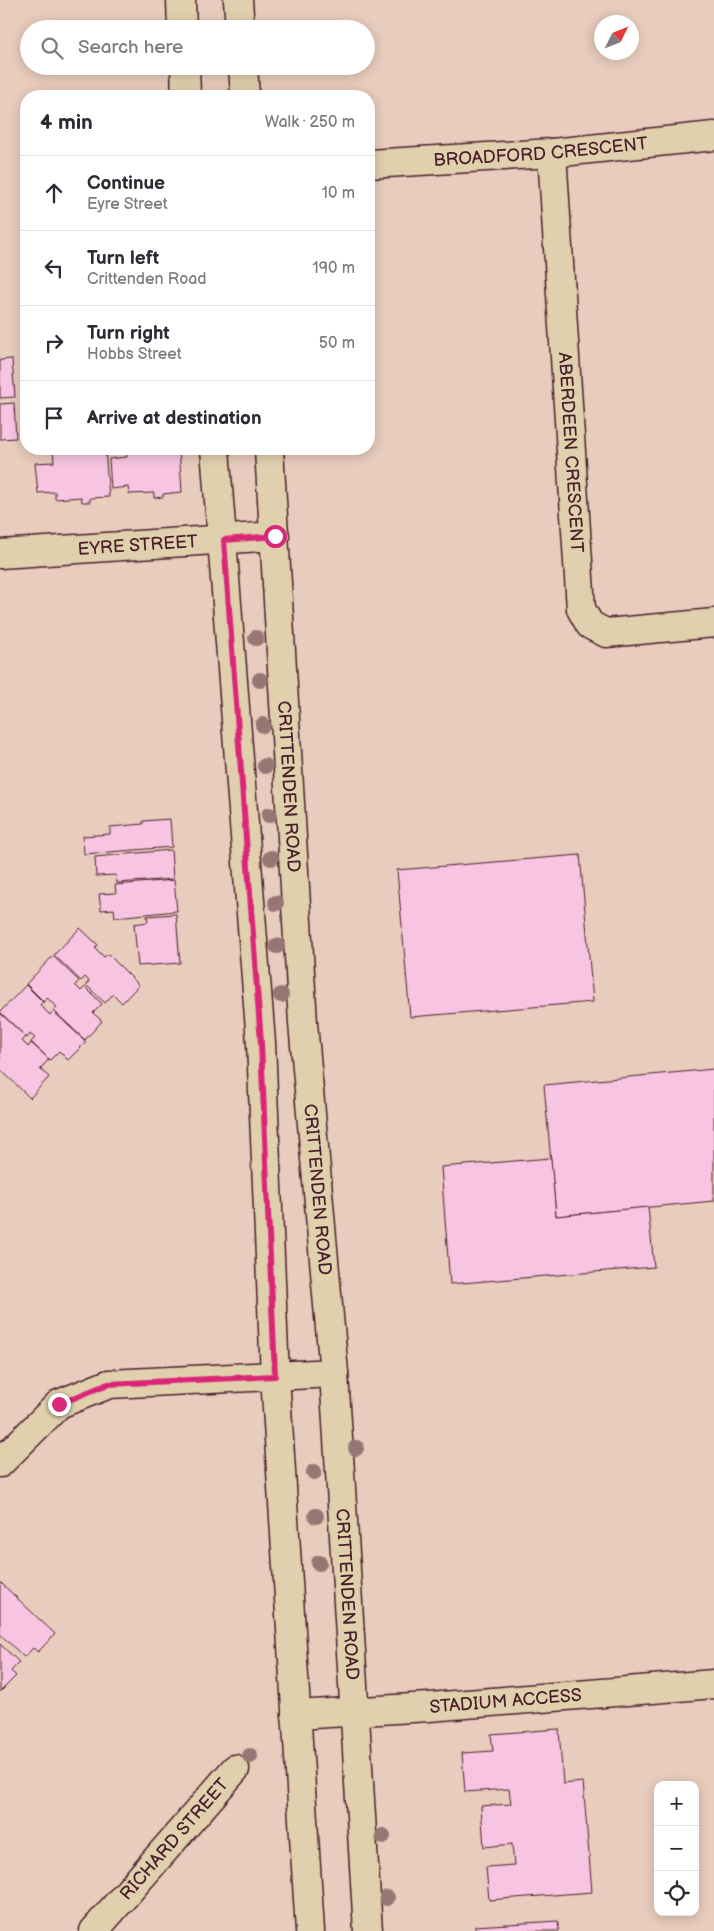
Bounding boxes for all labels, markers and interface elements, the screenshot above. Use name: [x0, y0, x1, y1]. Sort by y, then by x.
north arrow: [594, 15, 639, 60]
search box: [20, 20, 375, 75]
icon: search: [38, 34, 66, 62]
text: Search here: [78, 36, 183, 59]
text: 4 min: [40, 110, 93, 135]
text: Walk · 250 m: [265, 113, 355, 132]
street label: BROADFORD CRESCENT: [433, 133, 649, 171]
text: Continue: [87, 172, 165, 195]
icon: ahead: [40, 179, 68, 207]
text: 10 m: [322, 184, 355, 203]
text: Eyre Street: [87, 195, 168, 214]
text: Turn left: [87, 247, 159, 270]
icon: left: [40, 254, 68, 282]
text: 190 m: [313, 259, 355, 278]
text: Crittenden Road: [87, 270, 206, 289]
text: Turn right: [87, 322, 170, 345]
icon: right: [40, 329, 68, 357]
text: 50 m: [319, 334, 355, 353]
text: Hobbs Street: [87, 345, 182, 364]
street label: ABERDEEN CRESCENT: [554, 352, 587, 553]
icon: arrive: [40, 404, 68, 432]
text: Arrive at destination: [87, 407, 262, 430]
route start: [264, 525, 287, 548]
street label: EYRE STREET: [77, 531, 199, 560]
street label: CRITTENDEN ROAD: [273, 700, 304, 873]
street label: CRITTENDEN ROAD: [299, 1103, 335, 1276]
route end: [48, 1393, 71, 1416]
street label: CRITTENDEN ROAD: [331, 1508, 363, 1681]
street label: STADIUM ACCESS: [429, 1685, 583, 1718]
street label: RICHARD STREET: [116, 1774, 233, 1905]
map controls: [654, 1781, 699, 1916]
button: +: [654, 1781, 699, 1826]
button: −: [654, 1826, 699, 1871]
button: locate: [654, 1871, 699, 1916]

